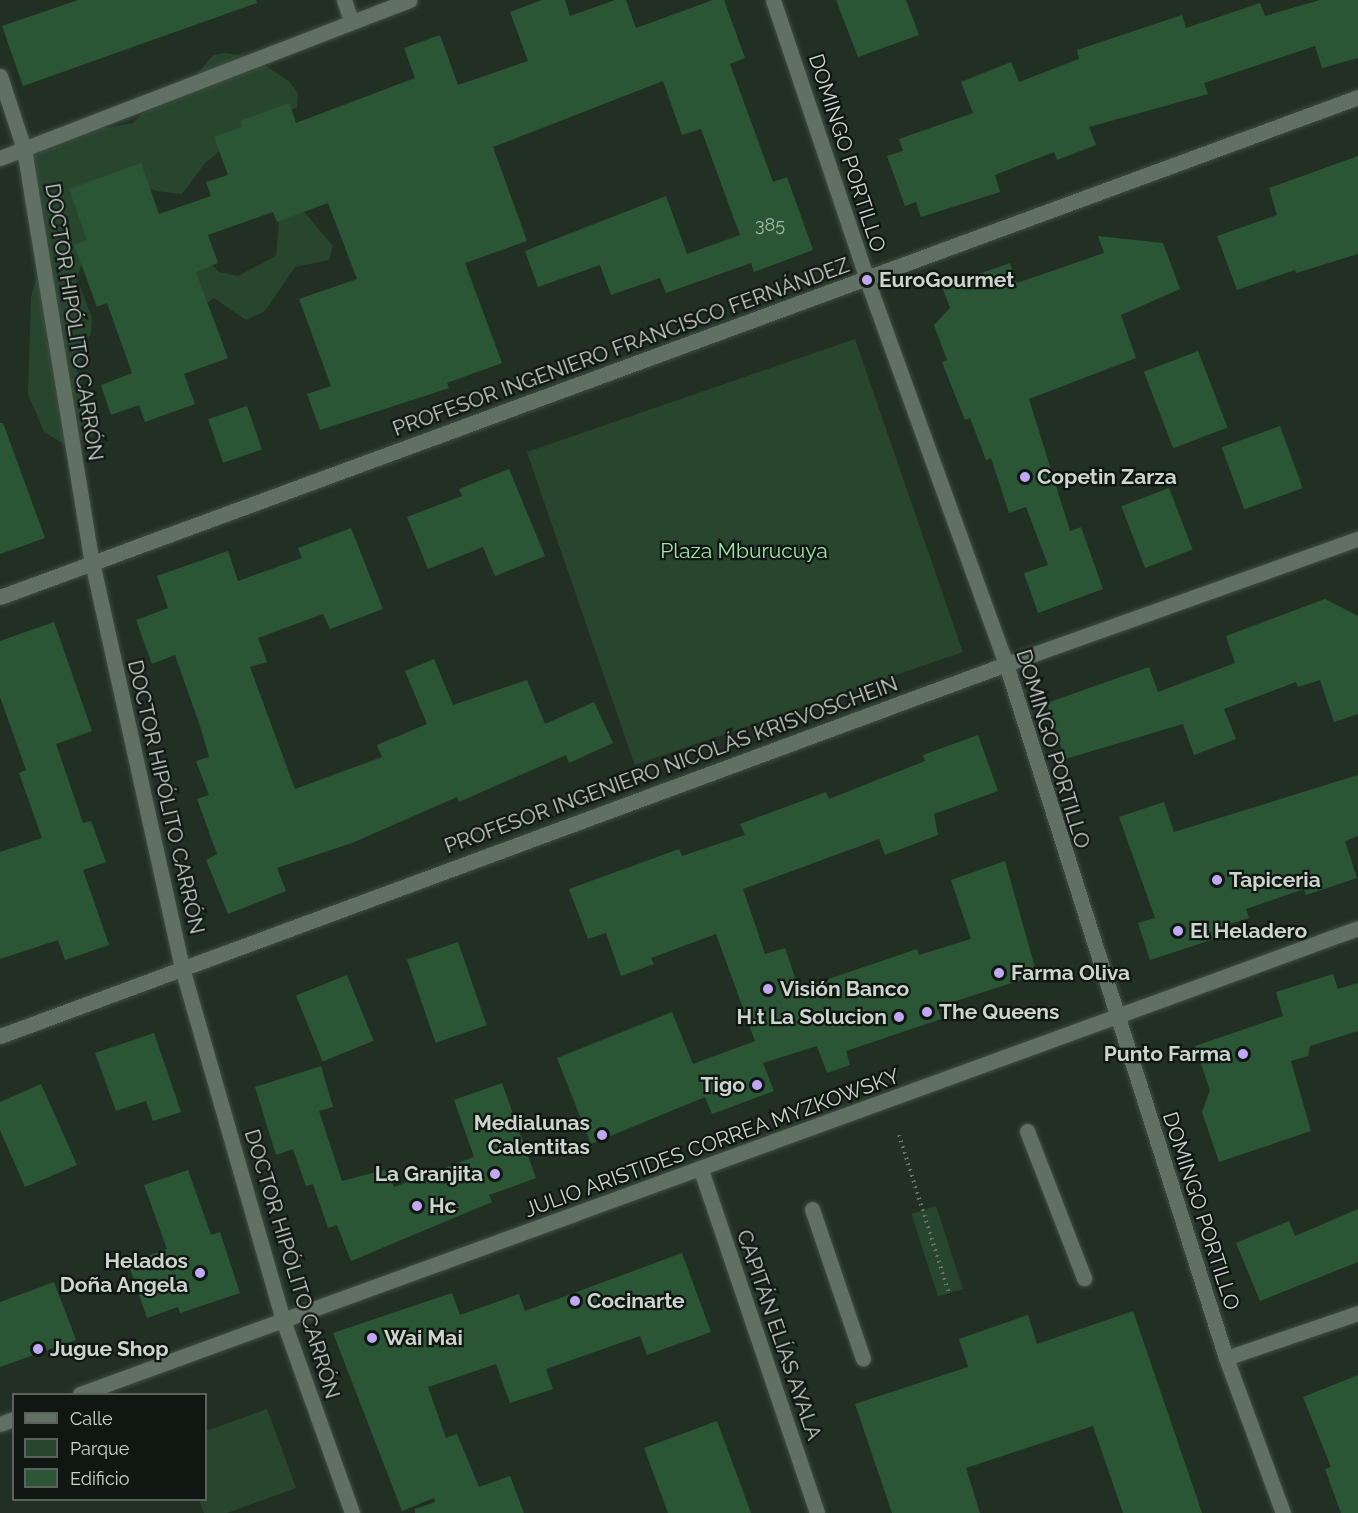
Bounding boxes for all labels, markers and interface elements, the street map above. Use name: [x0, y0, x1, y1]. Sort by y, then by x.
street label: DOMINGO PORTILLO: [803, 51, 891, 255]
street label: DOCTOR HIPÓLITO CARRÓN: [40, 182, 108, 462]
house number: 385: [755, 214, 785, 236]
street label: PROFESOR INGENIERO FRANCISCO FERNÁNDEZ: [389, 252, 853, 442]
place label: EuroGourmet: [879, 267, 1014, 293]
marker: EuroGourmet: [860, 273, 874, 287]
place label: Copetin Zarza: [1037, 464, 1177, 490]
marker: Copetin Zarza: [1018, 470, 1032, 484]
park label: Plaza Mburucuya: [660, 538, 828, 564]
street label: DOMINGO PORTILLO: [1011, 646, 1095, 852]
street label: DOCTOR HIPÓLITO CARRÓN: [122, 658, 210, 936]
street label: PROFESOR INGENIERO NICOLÁS KRISVOSCHEIN: [441, 671, 901, 859]
place label: Tapiceria: [1229, 867, 1321, 893]
marker: Tapiceria: [1210, 873, 1224, 887]
place label: El Heladero: [1190, 918, 1308, 944]
marker: El Heladero: [1171, 924, 1185, 938]
place label: Farma Oliva: [1011, 960, 1130, 986]
marker: Farma Oliva: [992, 966, 1006, 980]
place label: Visión Banco: [780, 976, 909, 1002]
marker: Visión Banco: [761, 982, 775, 996]
place label: The Queens: [939, 999, 1059, 1025]
place label: H.t La Solucion: [736, 1004, 887, 1030]
marker: The Queens: [920, 1005, 934, 1019]
marker: H.t La Solucion: [892, 1010, 906, 1024]
place label: Punto Farma: [1104, 1041, 1231, 1067]
marker: Punto Farma: [1236, 1047, 1250, 1061]
street label: JULIO ARISTIDES CORREA MYZKOWSKY: [520, 1063, 904, 1223]
place label: Tigo: [701, 1072, 745, 1098]
marker: Tigo: [750, 1078, 764, 1092]
street label: DOMINGO PORTILLO: [1157, 1109, 1245, 1313]
place label: Medialunas Calentitas: [474, 1110, 590, 1160]
street label: DOCTOR HIPÓLITO CARRÓN: [239, 1126, 345, 1402]
marker: Medialunas Calentitas: [595, 1128, 609, 1142]
place label: La Granjita: [375, 1161, 483, 1187]
marker: La Granjita: [488, 1167, 502, 1181]
place label: Hc: [429, 1193, 456, 1219]
marker: Hc: [410, 1199, 424, 1213]
street label: CAPITÁN ELÍAS AYALA: [731, 1226, 827, 1444]
place label: Helados Doña Angela: [59, 1248, 188, 1298]
marker: Helados Doña Angela: [193, 1266, 207, 1280]
place label: Cocinarte: [587, 1288, 685, 1314]
marker: Cocinarte: [568, 1294, 582, 1308]
place label: Wai Mai: [384, 1325, 463, 1351]
marker: Wai Mai: [365, 1331, 379, 1345]
place label: Jugue Shop: [50, 1336, 169, 1362]
marker: Jugue Shop: [31, 1342, 45, 1356]
legend: [12, 1393, 207, 1501]
text: Calle: [70, 1408, 113, 1429]
text: Parque: [70, 1438, 129, 1459]
text: Edificio: [70, 1468, 129, 1489]

